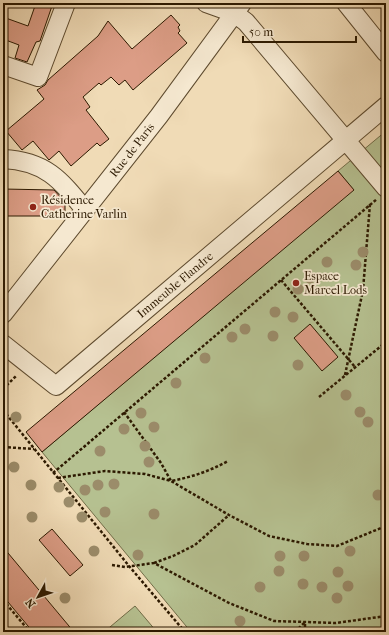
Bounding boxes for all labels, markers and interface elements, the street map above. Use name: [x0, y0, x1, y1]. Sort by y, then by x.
scale bar: [243, 18, 356, 44]
text: 50 m: [249, 25, 273, 39]
street label: Rue de Paris: [107, 120, 158, 180]
place label: Résidence Catherine Varlin: [41, 193, 127, 221]
marker: Résidence Catherine Varlin: [28, 202, 38, 212]
street label: Immeuble Flandre: [134, 249, 216, 321]
place label: Espace Marcel Lods: [304, 269, 368, 297]
marker: Espace Marcel Lods: [291, 278, 301, 288]
north arrow: [18, 577, 58, 617]
text: N: [23, 595, 38, 610]

